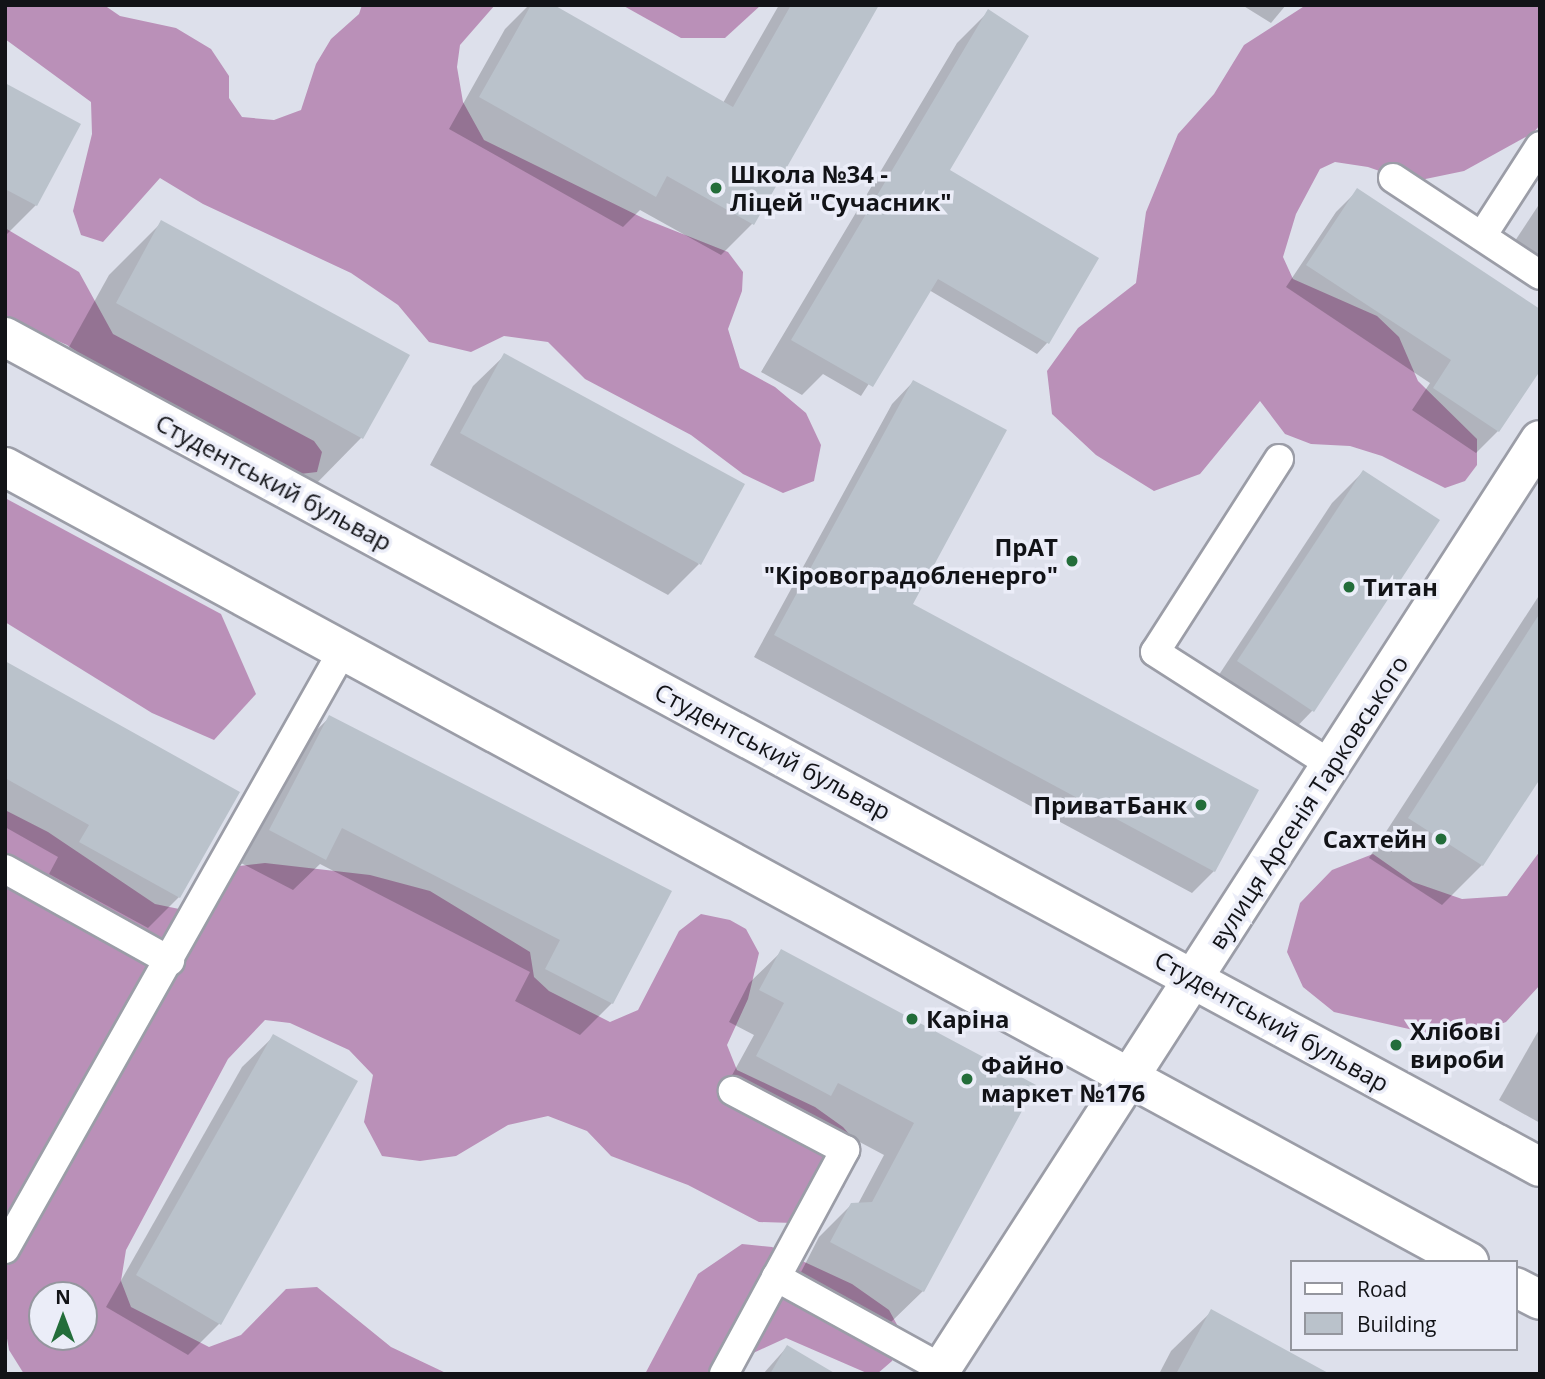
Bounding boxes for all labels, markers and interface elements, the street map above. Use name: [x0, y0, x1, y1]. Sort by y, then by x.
place label: Школа №34 - Ліцей "Сучасник": [730, 160, 952, 216]
marker: Школа №34 - Ліцей "Сучасник": [708, 180, 724, 196]
street label: Студентський бульвар: [151, 408, 397, 556]
place label: ПрАТ "Кіровоградобленерго": [764, 533, 1058, 589]
marker: ПрАТ "Кіровоградобленерго": [1064, 553, 1080, 569]
place label: Титан: [1363, 573, 1438, 601]
marker: Титан: [1341, 579, 1357, 595]
street label: вулиця Арсенія Тарковського: [1202, 650, 1414, 954]
street label: Студентський бульвар: [650, 677, 896, 825]
place label: ПриватБанк: [1033, 791, 1187, 819]
marker: ПриватБанк: [1193, 797, 1209, 813]
place label: Сахтейн: [1323, 825, 1427, 853]
marker: Сахтейн: [1433, 831, 1449, 847]
street label: Студентський бульвар: [1150, 945, 1394, 1097]
place label: Каріна: [926, 1005, 1010, 1033]
marker: Каріна: [904, 1011, 920, 1027]
place label: Хлібові вироби: [1410, 1017, 1505, 1073]
marker: Хлібові вироби: [1388, 1037, 1404, 1053]
place label: Файно маркет №176: [981, 1051, 1145, 1107]
marker: Файно маркет №176: [959, 1071, 975, 1087]
legend: [1290, 1260, 1517, 1351]
text: Road: [1357, 1275, 1407, 1303]
north arrow: [28, 1281, 98, 1351]
text: N: [55, 1284, 71, 1310]
text: Building: [1357, 1310, 1436, 1338]

